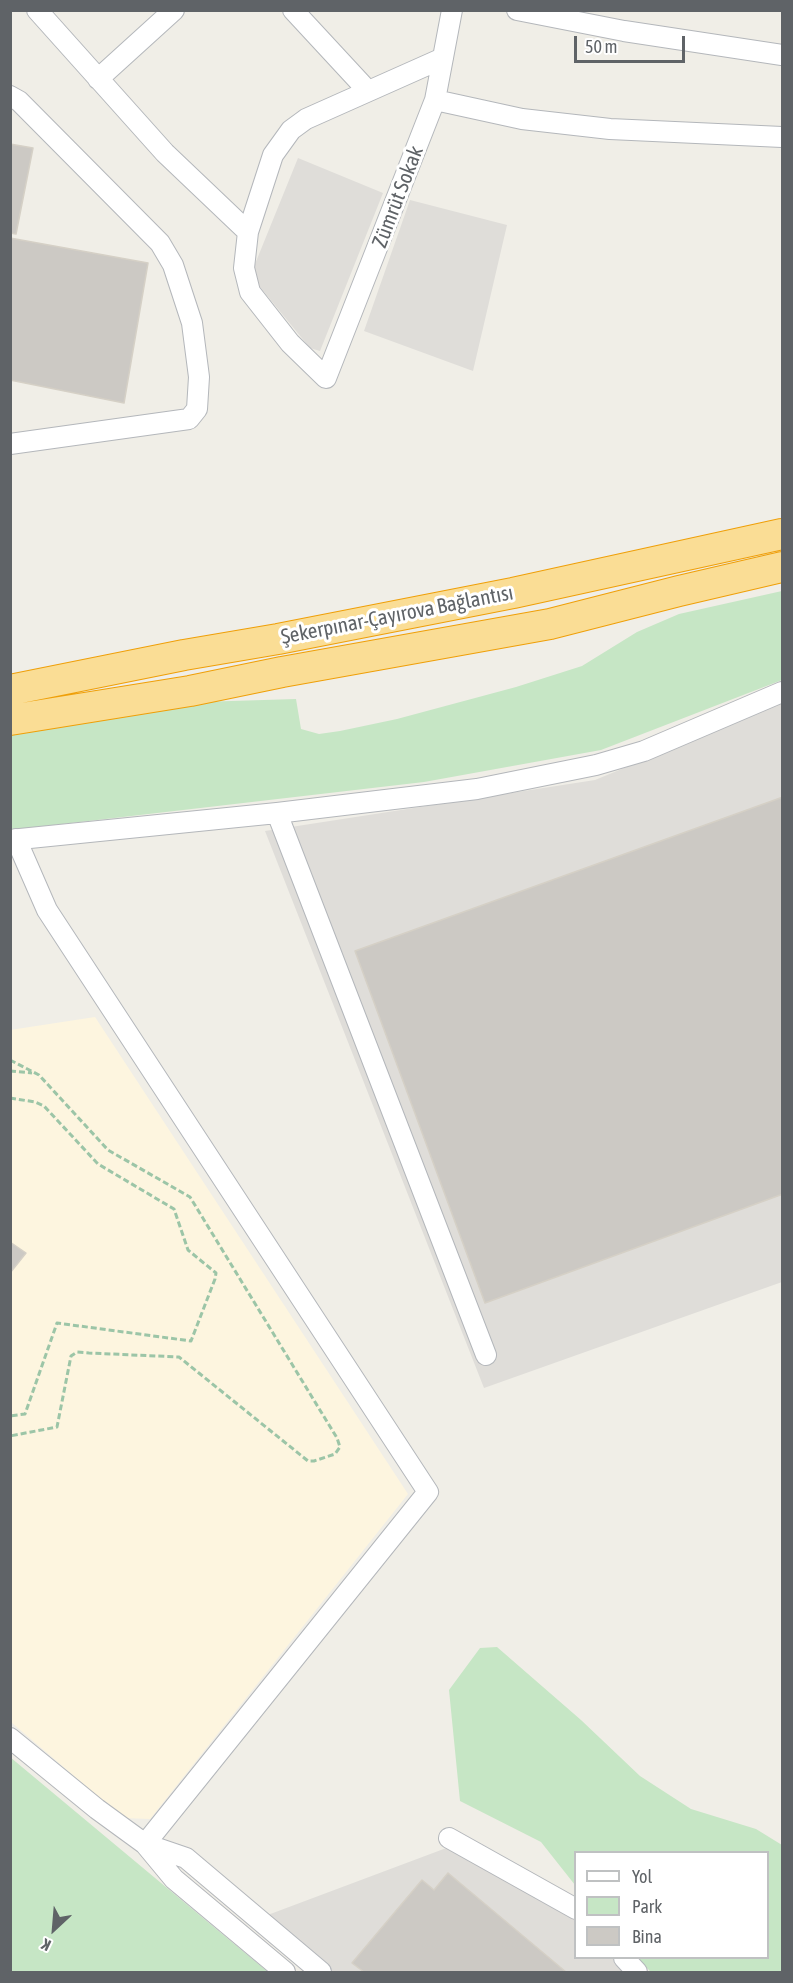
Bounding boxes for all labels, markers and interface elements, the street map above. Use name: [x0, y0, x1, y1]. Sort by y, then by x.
scale bar: [577, 24, 688, 62]
text: 50 m: [585, 36, 617, 57]
street label: Zümrüt Sokak: [367, 143, 429, 251]
street label: Şekerpınar-Çayırova Bağlantısı: [279, 580, 515, 650]
legend: [574, 1851, 769, 1959]
text: Yol: [632, 1866, 652, 1887]
text: Park: [632, 1896, 662, 1917]
north arrow: [24, 1899, 84, 1959]
text: Bina: [632, 1926, 662, 1947]
text: K: [39, 1935, 54, 1955]

